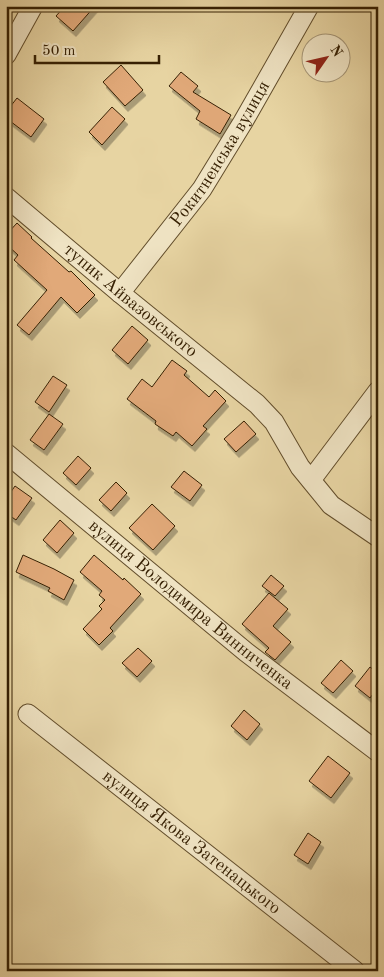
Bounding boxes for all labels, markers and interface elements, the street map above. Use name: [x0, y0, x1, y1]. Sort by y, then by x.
scale bar: [35, 32, 159, 64]
north arrow: [302, 32, 352, 82]
text: N: [327, 43, 345, 60]
text: 50 m: [42, 44, 76, 59]
street label: Рокитненська вулиця: [167, 78, 273, 230]
street label: тупик Айвазовського: [60, 241, 201, 361]
street label: вулиця Володимира Винниченка: [85, 516, 296, 693]
street label: вулиця Якова Затенацького: [99, 767, 284, 918]

